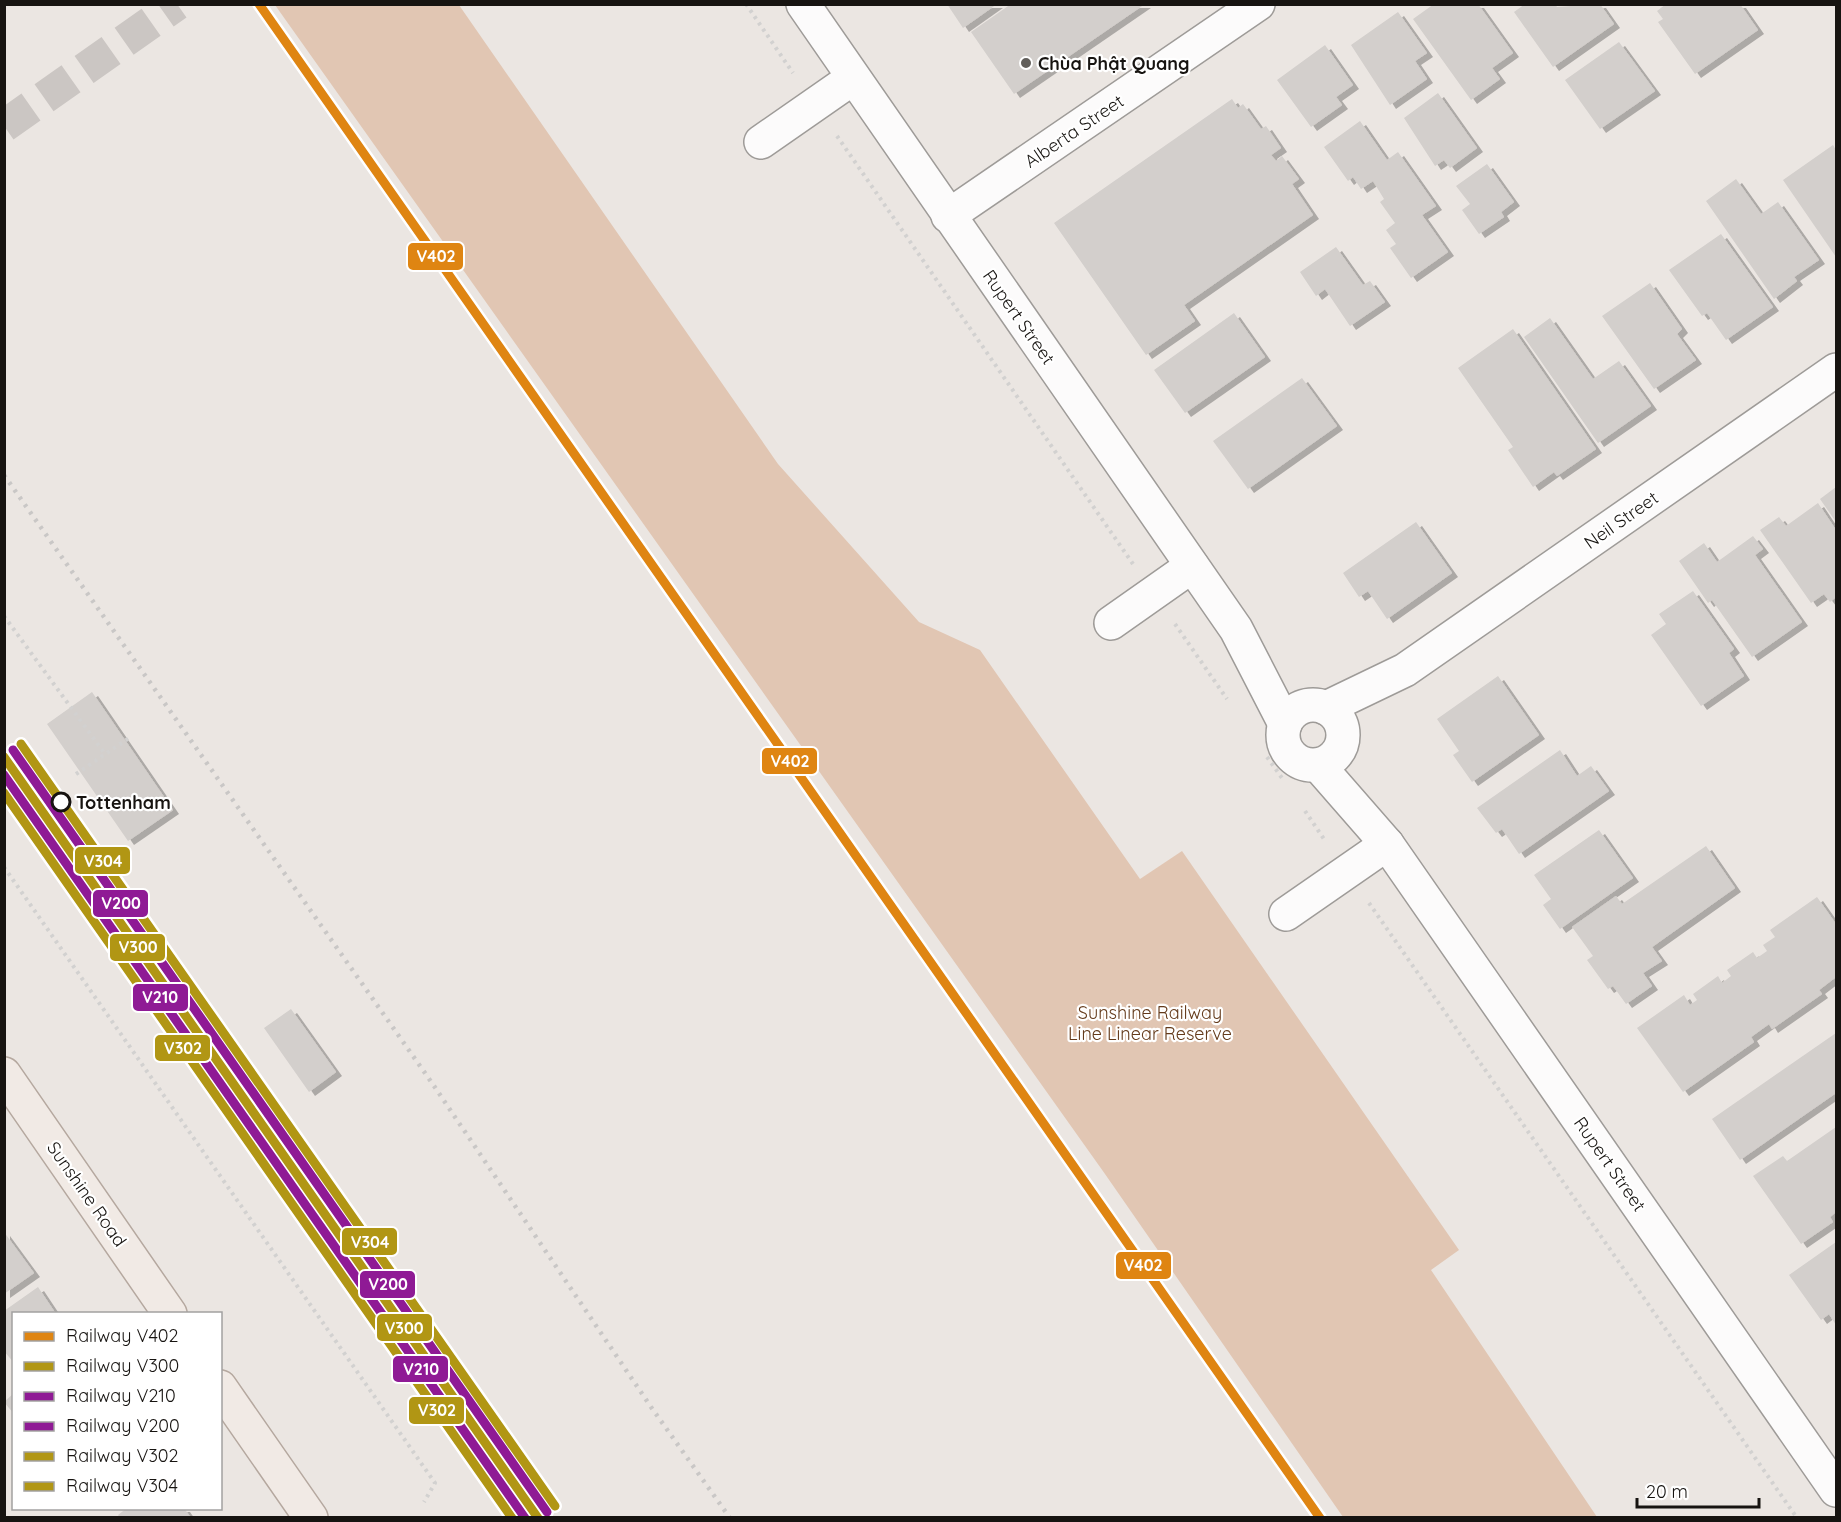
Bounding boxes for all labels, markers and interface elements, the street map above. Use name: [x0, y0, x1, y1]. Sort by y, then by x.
place label: Chùa Phật Quang: [1038, 52, 1190, 75]
marker: Chùa Phật Quang: [1019, 56, 1033, 70]
street label: Alberta Street: [1020, 89, 1128, 173]
line badge: V402: [407, 242, 464, 271]
text: V402: [416, 246, 456, 266]
street label: Rupert Street: [978, 265, 1060, 369]
street label: Neil Street: [1579, 486, 1663, 554]
line badge: V402: [761, 747, 818, 775]
text: V402: [770, 751, 810, 771]
place label: Tottenham: [76, 791, 171, 814]
marker: Tottenham: [51, 792, 71, 812]
line badge: V304: [74, 846, 131, 875]
text: V304: [84, 851, 123, 871]
line badge: V200: [92, 889, 149, 918]
text: V200: [101, 893, 141, 913]
line badge: V300: [109, 933, 166, 962]
text: V300: [118, 937, 158, 957]
line badge: V210: [132, 983, 189, 1012]
text: V210: [142, 987, 178, 1007]
park label: Sunshine Railway Line Linear Reserve: [1068, 1001, 1232, 1045]
line badge: V302: [154, 1034, 211, 1062]
text: V302: [164, 1038, 202, 1058]
street label: Rupert Street: [1569, 1112, 1651, 1216]
street label: Sunshine Road: [42, 1137, 132, 1251]
line badge: V304: [341, 1227, 398, 1256]
text: V304: [351, 1232, 390, 1252]
line badge: V402: [1115, 1251, 1172, 1280]
text: V402: [1123, 1255, 1163, 1275]
line badge: V200: [359, 1270, 416, 1299]
text: V200: [368, 1274, 408, 1294]
legend: [12, 1312, 222, 1510]
line badge: V300: [376, 1313, 433, 1342]
text: V300: [384, 1318, 424, 1338]
text: Railway V402: [66, 1324, 179, 1347]
text: Railway V300: [66, 1354, 179, 1377]
line badge: V210: [392, 1355, 449, 1383]
text: V210: [403, 1359, 439, 1379]
text: Railway V210: [66, 1384, 176, 1407]
line badge: V302: [408, 1396, 465, 1425]
text: V302: [418, 1400, 456, 1420]
text: Railway V200: [66, 1414, 180, 1437]
text: Railway V302: [66, 1444, 179, 1467]
scale bar: [1637, 1471, 1758, 1509]
text: Railway V304: [66, 1474, 178, 1497]
text: 20 m: [1646, 1480, 1688, 1503]

